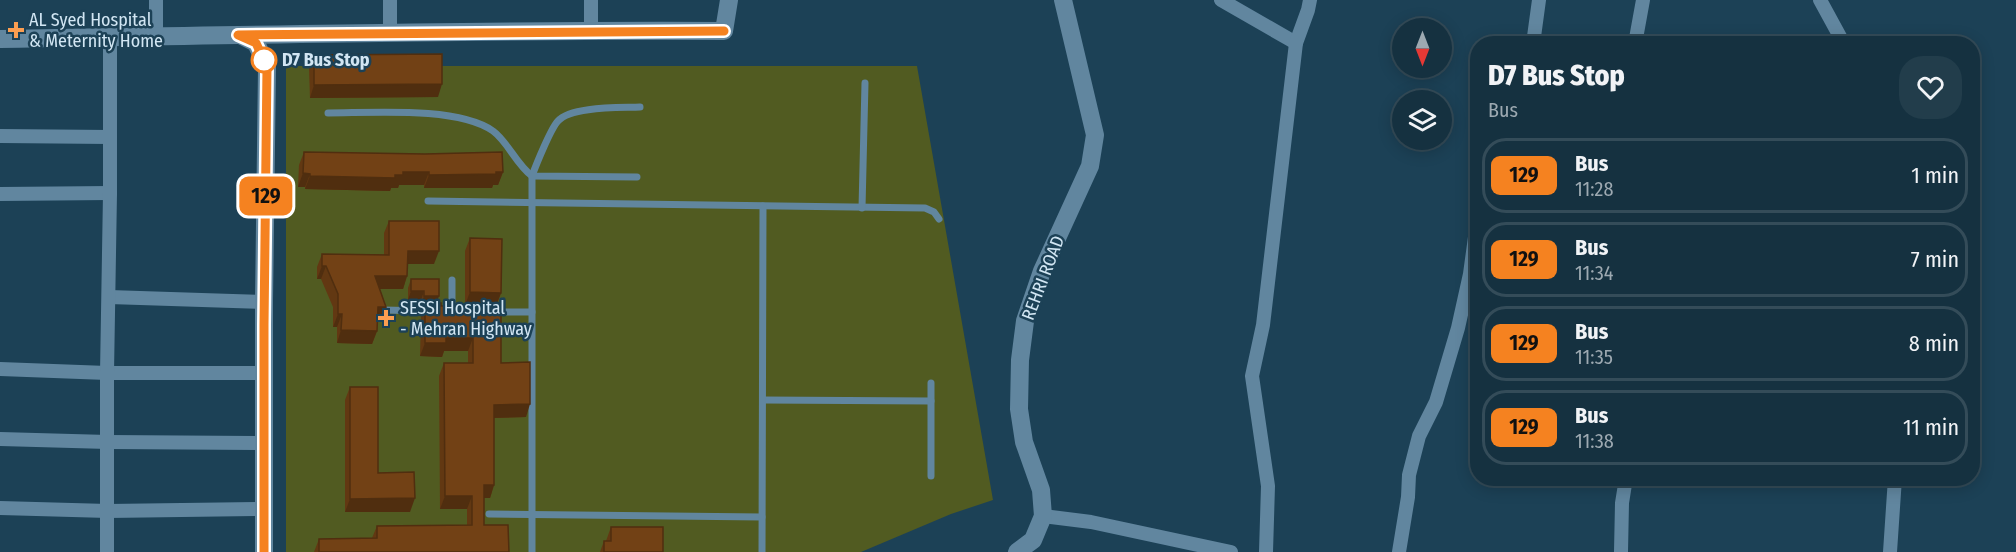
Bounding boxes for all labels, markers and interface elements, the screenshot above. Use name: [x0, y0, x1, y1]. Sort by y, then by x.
place label: AL Syed Hospital & Meternity Home: [29, 9, 163, 52]
north arrow: [1392, 18, 1452, 78]
map controls: [1392, 18, 1452, 150]
marker: AL Syed Hospital & Meternity Home: [7, 21, 25, 39]
marker: D7 Bus Stop: [251, 47, 277, 73]
place label: D7 Bus Stop: [282, 49, 370, 71]
button: heart: [1899, 56, 1962, 119]
text: D7 Bus Stop: [1488, 59, 1625, 92]
button: layers: [1392, 90, 1452, 150]
text: Bus: [1488, 98, 1518, 122]
text: Bus: [1575, 150, 1608, 177]
text: 129: [1509, 162, 1539, 188]
text: 1 min: [1911, 162, 1959, 189]
line badge: 129: [232, 176, 300, 216]
text: 11:28: [1575, 177, 1613, 201]
text: 129: [251, 183, 281, 209]
street label: REHRI ROAD: [1017, 233, 1069, 323]
text: Bus: [1575, 234, 1608, 261]
text: 129: [1509, 246, 1539, 272]
text: 7 min: [1911, 246, 1959, 273]
text: 11:34: [1575, 261, 1613, 285]
place label: SESSI Hospital - Mehran Highway: [400, 297, 532, 340]
marker: SESSI Hospital - Mehran Highway: [377, 309, 395, 327]
text: Bus: [1575, 318, 1608, 345]
text: 129: [1509, 330, 1539, 356]
text: 8 min: [1909, 330, 1959, 357]
text: 11:35: [1575, 345, 1613, 369]
text: Bus: [1575, 402, 1608, 429]
text: 129: [1509, 414, 1539, 440]
text: 11 min: [1903, 414, 1959, 441]
text: 11:38: [1575, 429, 1614, 453]

